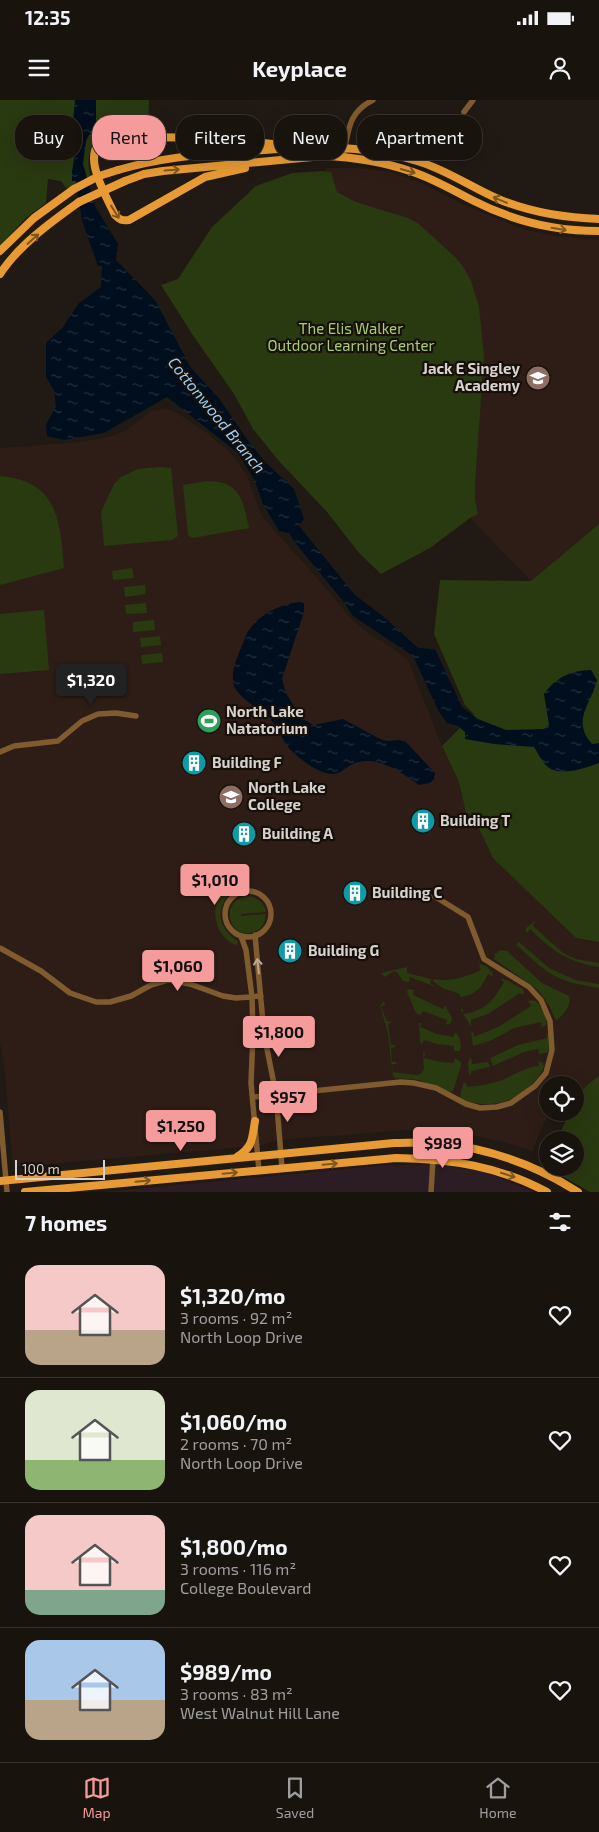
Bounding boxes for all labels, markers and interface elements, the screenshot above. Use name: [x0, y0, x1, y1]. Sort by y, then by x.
text: 12:35: [25, 6, 70, 29]
icon: menu: [25, 54, 53, 82]
icon: person: [546, 54, 574, 82]
text: Keyplace: [252, 55, 347, 81]
chip: Buy: [15, 115, 82, 160]
chip: Rent: [92, 115, 166, 160]
chip: Filters: [176, 115, 264, 160]
chip: New: [274, 115, 347, 160]
chip: Apartment: [357, 115, 482, 160]
one-way arrow: [164, 166, 180, 175]
one-way arrow: [399, 166, 415, 176]
one-way arrow: [493, 194, 508, 204]
one-way arrow: [111, 205, 121, 219]
one-way arrow: [550, 224, 566, 234]
one-way arrow: [26, 233, 39, 244]
park label: The Elis Walker Outdoor Learning Center: [268, 319, 434, 354]
water label: Cottonwood Branch: [165, 353, 270, 477]
place label: Jack E Singley Academy: [422, 359, 521, 395]
school or university icon: Jack E Singley Academy: [525, 365, 551, 391]
pin: $1,320: [50, 664, 132, 706]
text: $1,320: [67, 670, 115, 689]
place label: North Lake Natatorium: [226, 702, 308, 737]
sports icon: North Lake Natatorium: [196, 708, 222, 734]
building icon: Building F: [181, 750, 207, 776]
place label: Building F: [212, 753, 282, 771]
place label: North Lake College: [248, 778, 326, 813]
school or university icon: North Lake College: [218, 784, 244, 810]
building icon: Building T: [410, 808, 436, 834]
place label: Building T: [440, 811, 510, 829]
building icon: Building A: [231, 821, 257, 847]
place label: Building A: [262, 824, 333, 842]
pin: $1,010: [174, 864, 256, 906]
text: $1,010: [191, 870, 239, 889]
building icon: Building C: [342, 880, 368, 906]
place label: Building C: [372, 883, 443, 901]
building icon: Building G: [277, 938, 303, 964]
place label: Building G: [308, 941, 379, 959]
pin: $1,060: [137, 950, 219, 992]
text: $1,060: [153, 956, 203, 975]
one-way arrow: [253, 958, 263, 974]
pin: $1,800: [238, 1016, 320, 1058]
text: $1,800: [254, 1022, 304, 1041]
map controls: [539, 1076, 584, 1176]
button: locate: [539, 1076, 584, 1121]
pin: $957: [258, 1080, 318, 1123]
text: $957: [270, 1087, 306, 1106]
pin: $1,250: [140, 1110, 222, 1152]
text: $1,250: [157, 1116, 205, 1135]
pin: $989: [413, 1126, 473, 1169]
button: layers: [539, 1131, 584, 1176]
text: $989: [424, 1133, 462, 1152]
scale bar: [15, 1157, 105, 1180]
one-way arrow: [322, 1159, 338, 1168]
text: 100 m: [22, 1160, 60, 1177]
one-way arrow: [222, 1168, 238, 1178]
one-way arrow: [500, 1170, 516, 1180]
one-way arrow: [135, 1176, 151, 1186]
icon: filters: [546, 1208, 574, 1236]
text: 7 homes: [25, 1210, 107, 1235]
text: $1,320/mo: [180, 1283, 286, 1308]
icon: home: [65, 1285, 125, 1345]
icon: heart: [546, 1301, 574, 1329]
text: 3 rooms · 92 m²: [180, 1308, 292, 1327]
text: North Loop Drive: [180, 1327, 303, 1346]
text: $1,060/mo: [180, 1409, 287, 1434]
icon: home: [65, 1410, 125, 1470]
icon: heart: [546, 1426, 574, 1454]
text: 2 rooms · 70 m²: [180, 1434, 292, 1453]
text: North Loop Drive: [180, 1453, 303, 1472]
text: $1,800/mo: [180, 1534, 288, 1559]
icon: home: [65, 1535, 125, 1595]
icon: heart: [546, 1551, 574, 1579]
text: 3 rooms · 116 m²: [180, 1559, 296, 1578]
text: College Boulevard: [180, 1578, 311, 1597]
text: $989/mo: [180, 1659, 272, 1684]
icon: home: [65, 1660, 125, 1720]
icon: heart: [546, 1676, 574, 1704]
text: 3 rooms · 83 m²: [180, 1684, 293, 1703]
text: West Walnut Hill Lane: [180, 1703, 340, 1722]
tab: Map: [83, 1774, 111, 1821]
tab: Saved: [276, 1774, 314, 1821]
tab: Home: [479, 1774, 516, 1821]

